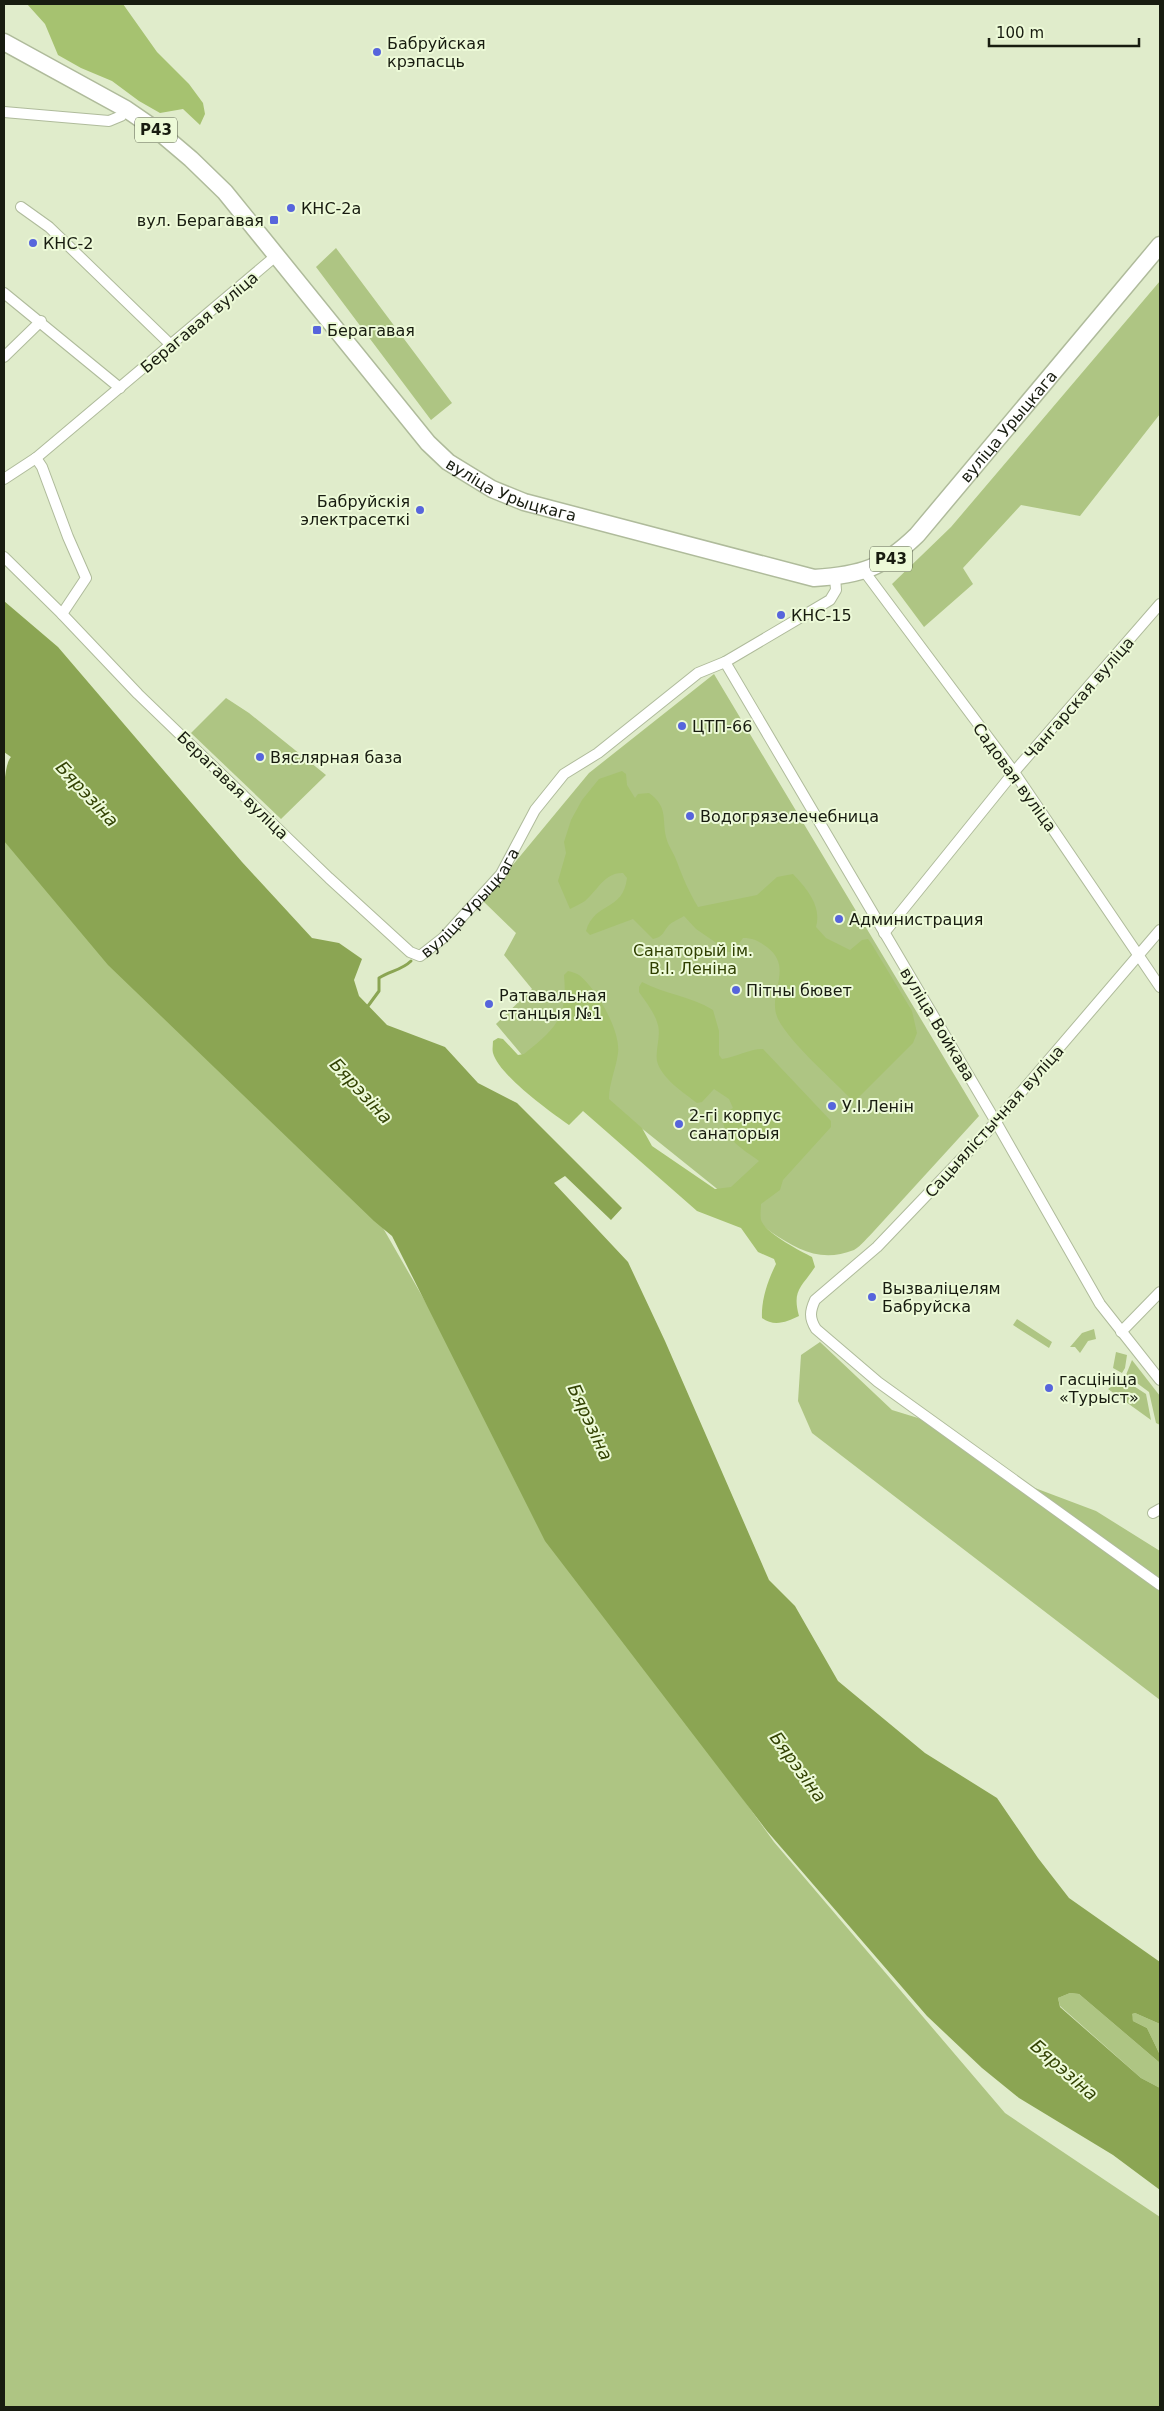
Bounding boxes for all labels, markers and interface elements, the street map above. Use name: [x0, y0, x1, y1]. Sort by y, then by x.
scale bar: [989, 15, 1139, 47]
text: 100 m: [996, 24, 1044, 42]
place label: Бабруйская крэпасць: [387, 34, 486, 71]
marker: Бабруйская крэпасць: [371, 46, 383, 58]
road number: Р43: [135, 118, 177, 142]
place label: КНС-2а: [301, 199, 361, 218]
marker: КНС-2а: [285, 202, 297, 214]
place label: вул. Берагавая: [137, 211, 264, 230]
marker: вул. Берагавая: [268, 214, 280, 226]
place label: КНС-2: [43, 234, 94, 253]
marker: КНС-2: [27, 237, 39, 249]
street label: Берагавая вуліца: [137, 268, 262, 377]
place label: Берагавая: [327, 321, 415, 340]
marker: Берагавая: [311, 324, 323, 336]
street label: вуліца Урыцкага: [956, 366, 1061, 486]
street label: вуліца Урыцкага: [442, 454, 579, 525]
place label: Бабруйскія электрасеткі: [300, 492, 410, 529]
marker: Бабруйскія электрасеткі: [414, 504, 426, 516]
road number: Р43: [870, 546, 912, 572]
place label: КНС-15: [791, 606, 852, 625]
marker: КНС-15: [775, 609, 787, 621]
street label: Чангарская вуліца: [1021, 633, 1138, 764]
place label: ЦТП-66: [692, 717, 752, 736]
street label: Садовая вуліца: [969, 719, 1061, 835]
marker: ЦТП-66: [676, 720, 688, 732]
street label: Берагавая вуліца: [173, 727, 292, 843]
place label: Вяслярная база: [270, 748, 402, 767]
marker: Вяслярная база: [254, 751, 266, 763]
water label: Бярэзіна: [52, 757, 123, 831]
place label: Водогрязелечебница: [700, 807, 879, 826]
marker: Водогрязелечебница: [684, 810, 696, 822]
street label: вуліца Урыцкага: [417, 845, 523, 962]
place label: Администрация: [849, 910, 983, 929]
marker: Администрация: [833, 913, 845, 925]
park label: Санаторый ім. В.І. Леніна: [633, 941, 753, 978]
street label: вуліца Войкава: [896, 964, 979, 1085]
place label: Пітны бювет: [746, 981, 852, 1000]
marker: Пітны бювет: [730, 984, 742, 996]
place label: Ратавальная станцыя №1: [499, 986, 606, 1023]
marker: Ратавальная станцыя №1: [483, 998, 495, 1010]
street label: Сацыялістычная вуліца: [921, 1041, 1068, 1201]
water label: Бярэзіна: [326, 1054, 397, 1128]
place label: У.І.Ленін: [842, 1097, 914, 1116]
marker: У.І.Ленін: [826, 1100, 838, 1112]
place label: 2-гі корпус санаторыя: [689, 1106, 781, 1143]
marker: 2-гі корпус санаторыя: [673, 1118, 685, 1130]
place label: Вызваліцелям Бабруйска: [882, 1279, 1001, 1316]
marker: Вызваліцелям Бабруйска: [866, 1291, 878, 1303]
place label: гасцініца «Турыст»: [1059, 1370, 1139, 1407]
water label: Бярэзіна: [564, 1380, 617, 1463]
marker: гасцініца «Турыст»: [1043, 1382, 1055, 1394]
water label: Бярэзіна: [766, 1727, 831, 1806]
water label: Бярэзіна: [1027, 2035, 1102, 2104]

